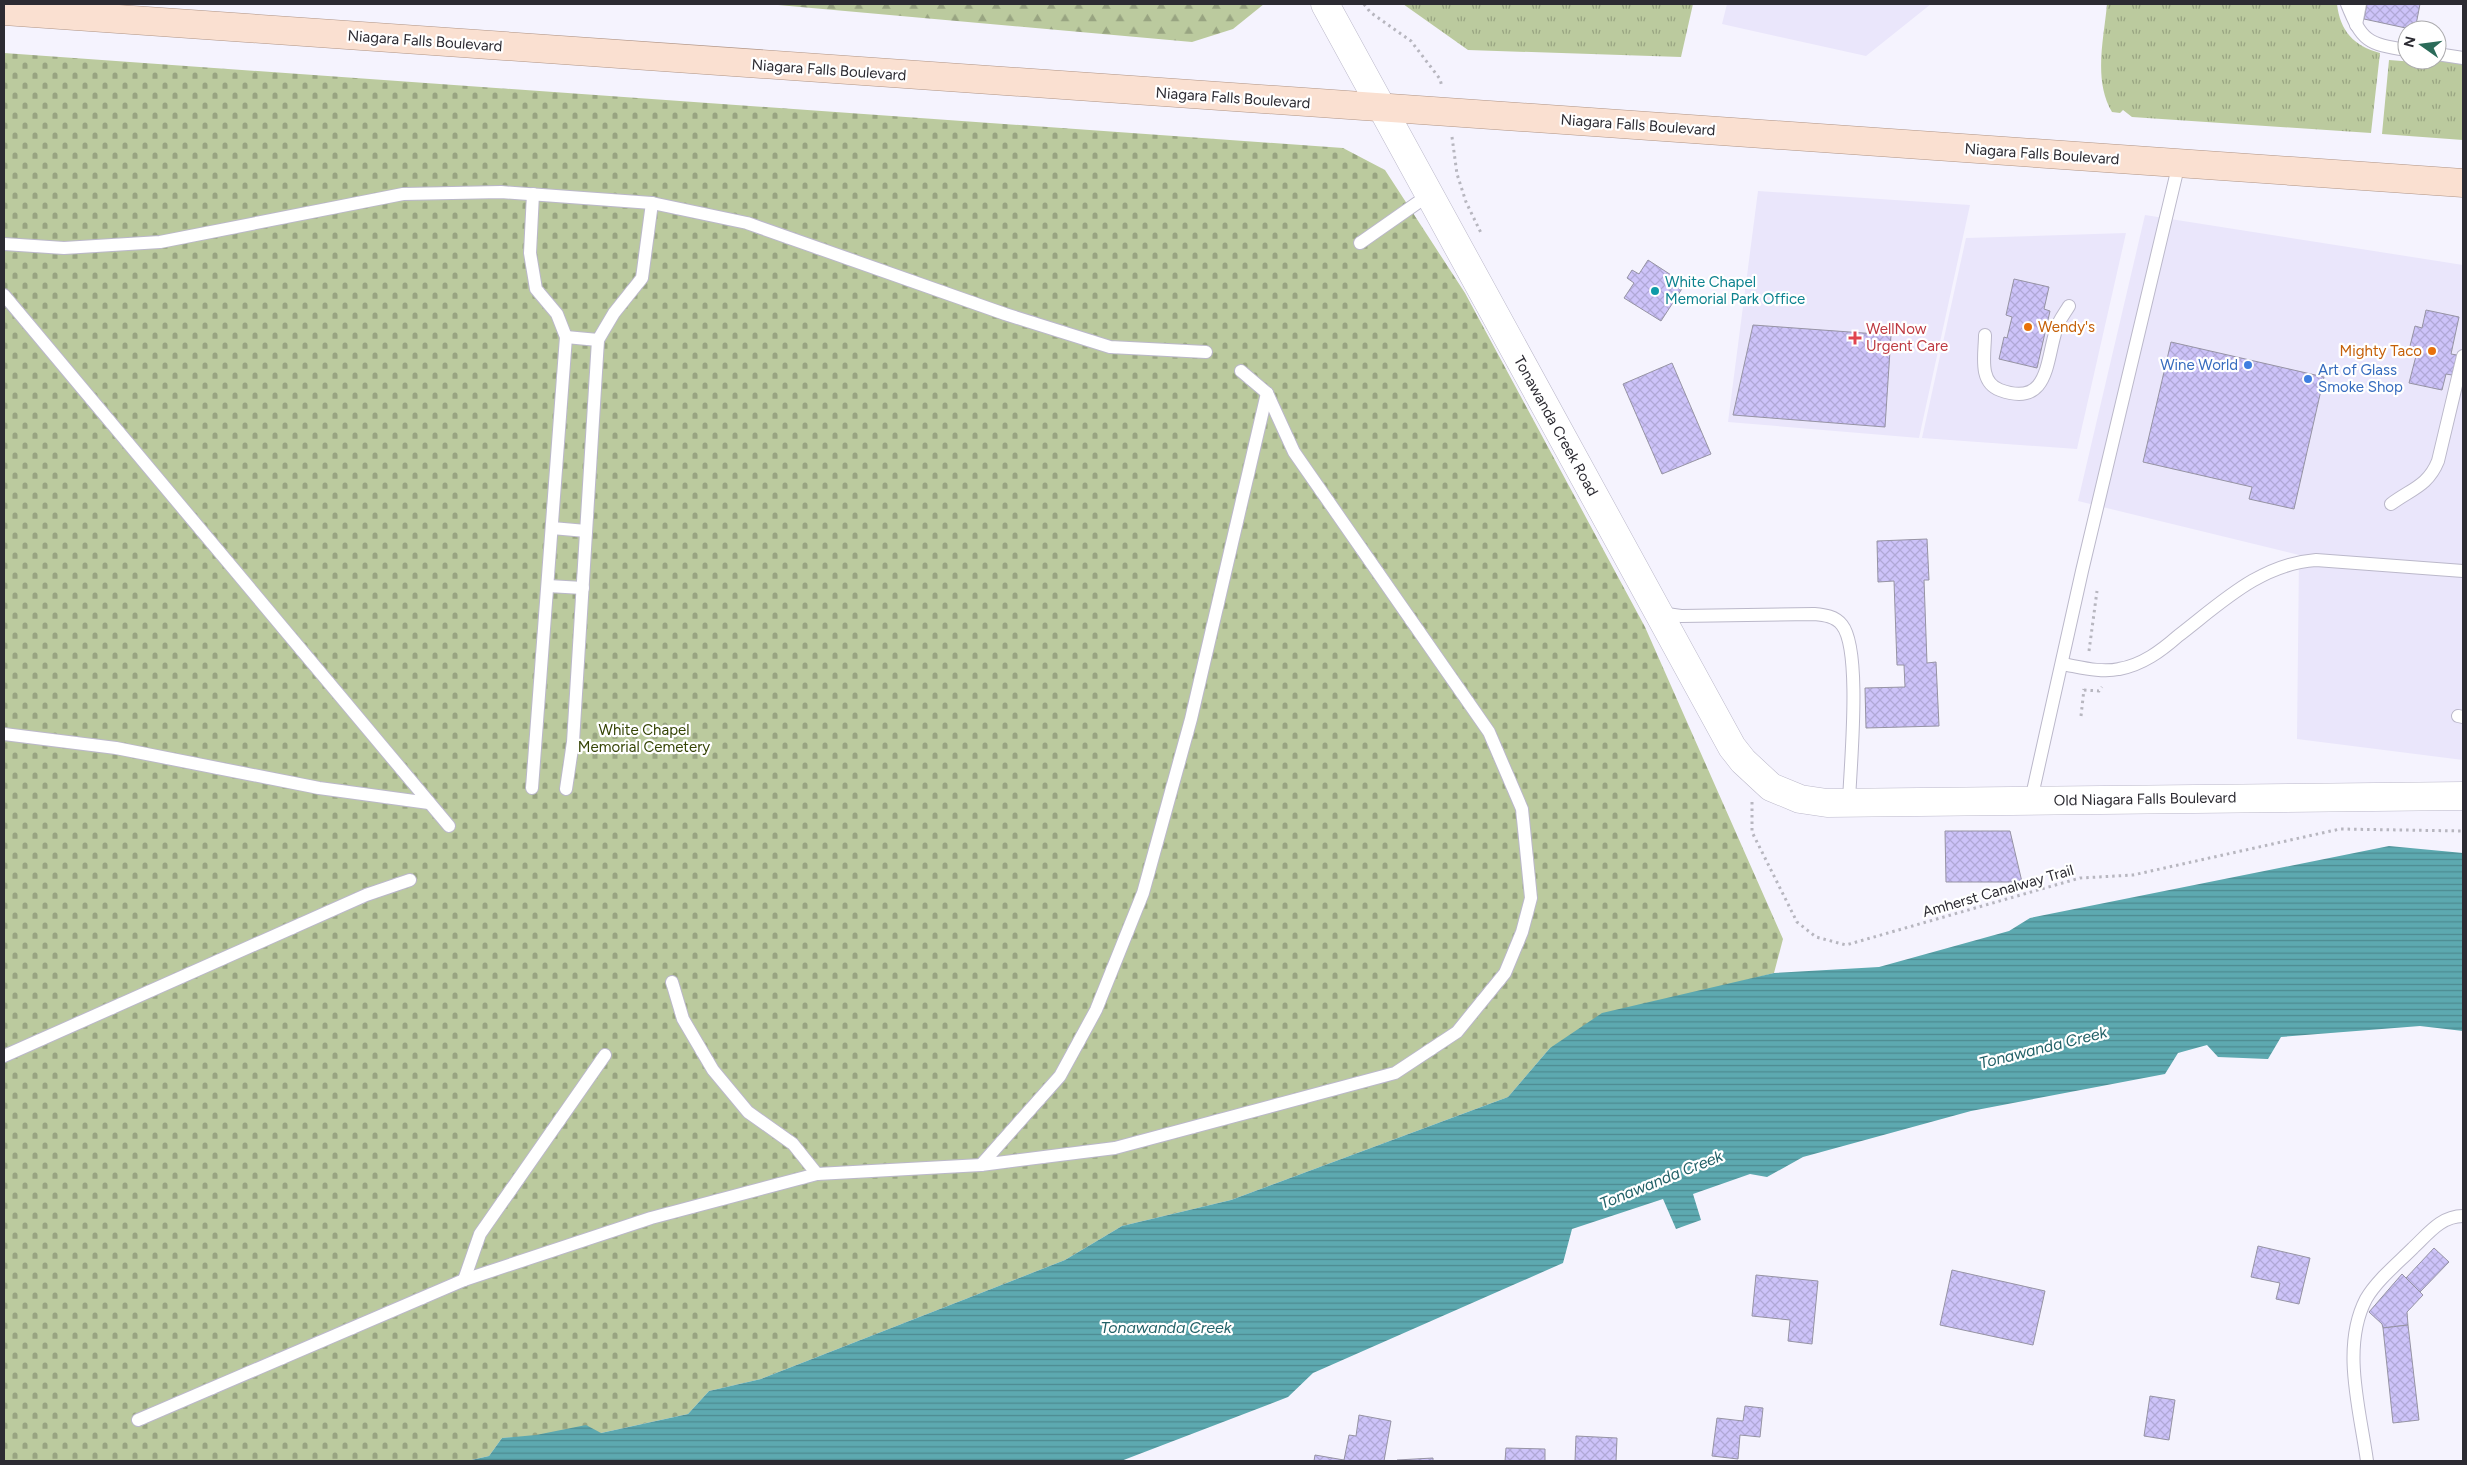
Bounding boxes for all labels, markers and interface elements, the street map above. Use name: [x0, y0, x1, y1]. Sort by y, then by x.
north arrow: [2397, 20, 2447, 70]
street label: Niagara Falls Boulevard: [347, 27, 503, 55]
text: N: [2400, 35, 2419, 49]
street label: Niagara Falls Boulevard: [751, 56, 907, 84]
street label: Niagara Falls Boulevard: [1155, 84, 1311, 112]
street label: Niagara Falls Boulevard: [1560, 111, 1716, 139]
street label: Niagara Falls Boulevard: [1964, 140, 2120, 168]
place label: White Chapel Memorial Park Office: [1665, 273, 1805, 308]
marker: White Chapel Memorial Park Office: [1649, 285, 1661, 297]
place label: Wendy's: [2038, 318, 2095, 336]
place label: WellNow Urgent Care: [1866, 320, 1948, 355]
marker: Wendy's: [2022, 321, 2034, 333]
marker: WellNow Urgent Care: [1848, 331, 1862, 345]
place label: Mighty Taco: [2340, 342, 2422, 360]
marker: Mighty Taco: [2426, 345, 2438, 357]
street label: Tonawanda Creek Road: [1510, 353, 1602, 499]
place label: Wine World: [2160, 356, 2238, 374]
marker: Wine World: [2242, 359, 2254, 371]
place label: Art of Glass Smoke Shop: [2318, 361, 2403, 396]
marker: Art of Glass Smoke Shop: [2302, 373, 2314, 385]
park label: White Chapel Memorial Cemetery: [578, 721, 710, 756]
street label: Old Niagara Falls Boulevard: [2053, 788, 2237, 810]
street label: Amherst Canalway Trail: [1920, 861, 2076, 921]
water label: Tonawanda Creek: [1977, 1022, 2110, 1073]
water label: Tonawanda Creek: [1597, 1146, 1727, 1213]
water label: Tonawanda Creek: [1100, 1318, 1233, 1337]

